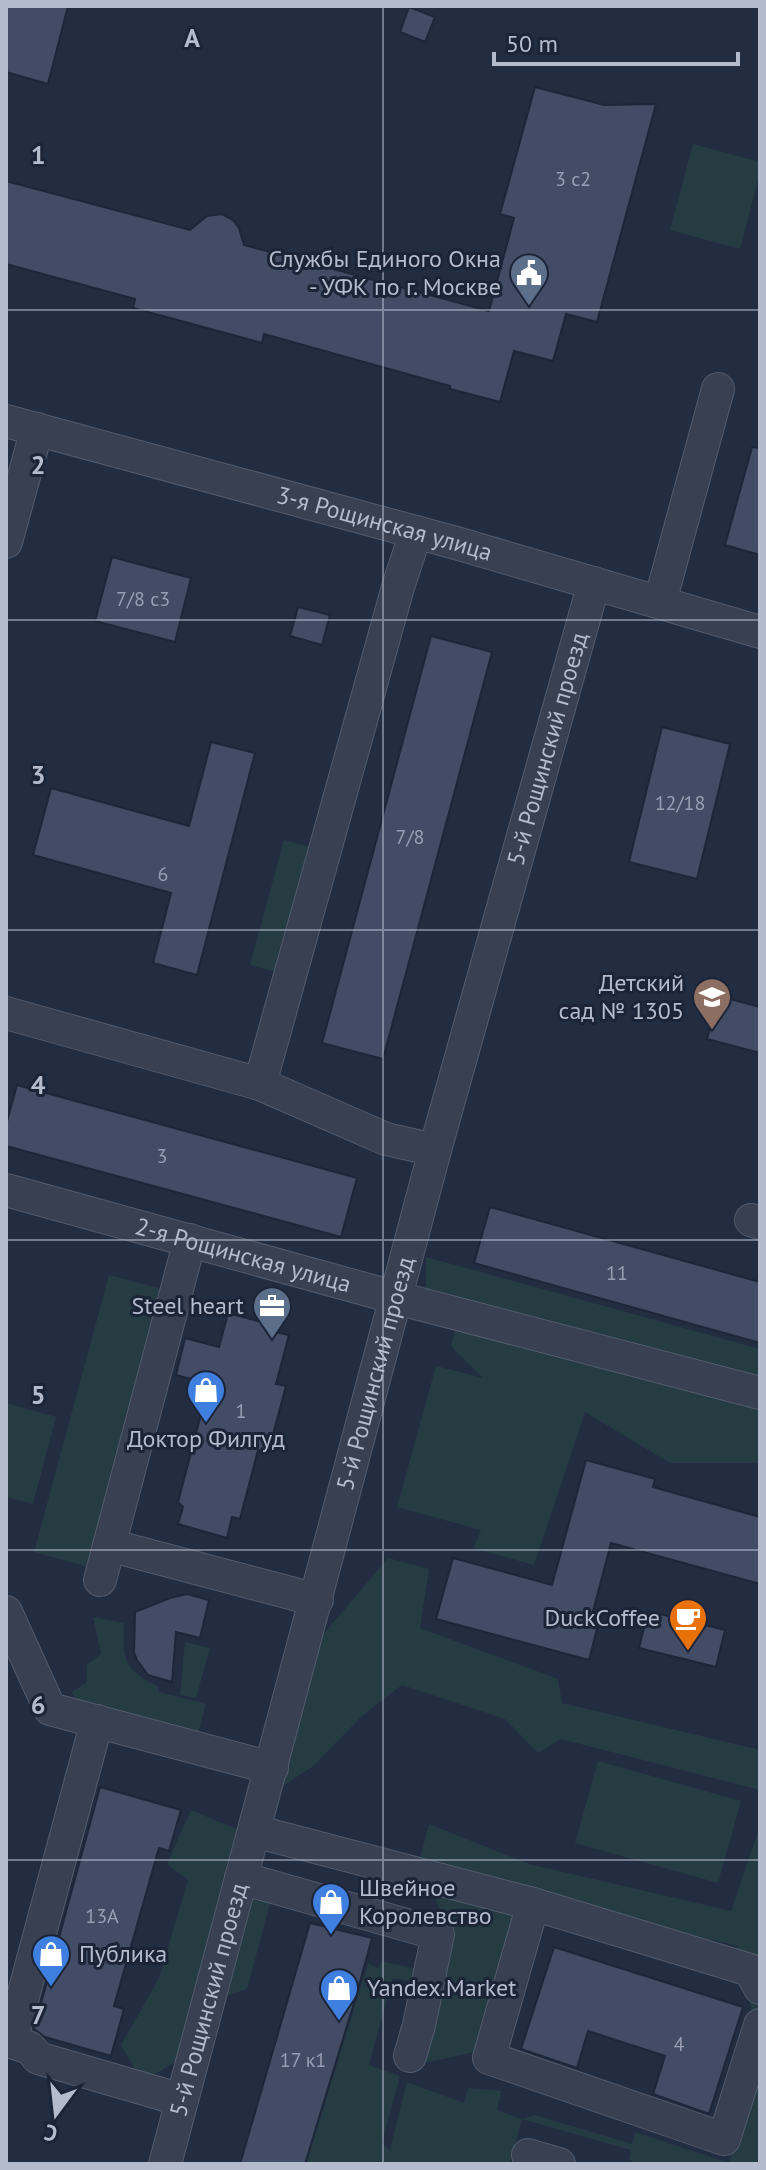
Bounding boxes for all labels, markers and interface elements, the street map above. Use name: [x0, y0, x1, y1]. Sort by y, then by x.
scale bar: [494, 16, 738, 66]
text: A: [184, 21, 200, 54]
text: 50 m: [506, 28, 558, 59]
text: 1: [31, 138, 45, 171]
house number: 3 с2: [555, 166, 591, 192]
place label: Службы Единого Окна - УФК по г. Москве: [269, 243, 501, 302]
public building icon: Службы Единого Окна - УФК по г. Москве: [508, 252, 550, 307]
text: 2: [31, 448, 45, 481]
street label: 3-я Рощинская улица: [273, 479, 496, 568]
house number: 7/8 с3: [116, 586, 170, 612]
street label: 5-й Рощинский проезд: [500, 629, 594, 869]
text: 3: [31, 758, 45, 791]
house number: 12/18: [655, 790, 705, 816]
house number: 7/8: [396, 824, 424, 850]
house number: 6: [158, 861, 168, 887]
place label: Детский сад № 1305: [559, 967, 684, 1026]
school or university icon: Детский сад № 1305: [691, 976, 733, 1031]
text: 4: [31, 1068, 46, 1101]
house number: 3: [157, 1143, 167, 1169]
street label: 2-я Рощинская улица: [132, 1210, 355, 1300]
street label: 5-й Рощинский проезд: [329, 1253, 421, 1494]
house number: 11: [606, 1260, 628, 1286]
office icon: Steel heart: [251, 1285, 293, 1340]
place label: Steel heart: [132, 1290, 244, 1321]
shop icon: Доктор Филгуд: [185, 1369, 227, 1424]
text: 5: [31, 1378, 45, 1411]
house number: 1: [236, 1398, 246, 1424]
place label: Доктор Филгуд: [127, 1423, 285, 1454]
cafe icon: DuckCoffee: [667, 1597, 709, 1652]
place label: DuckCoffee: [544, 1602, 660, 1633]
text: 6: [31, 1688, 45, 1721]
place label: Швейное Королевство: [359, 1872, 492, 1931]
street label: 5-й Рощинский проезд: [162, 1879, 254, 2120]
shop icon: Швейное Королевство: [310, 1881, 352, 1936]
house number: 13А: [85, 1903, 119, 1929]
shop icon: Публика: [30, 1933, 72, 1988]
place label: Публика: [79, 1938, 167, 1969]
shop icon: Yandex.Market: [318, 1967, 360, 2022]
place label: Yandex.Market: [367, 1972, 516, 2003]
text: 7: [31, 1998, 45, 2031]
house number: 4: [674, 2031, 685, 2057]
house number: 17 к1: [280, 2047, 326, 2073]
north arrow: [16, 2074, 96, 2154]
text: С: [41, 2118, 60, 2148]

